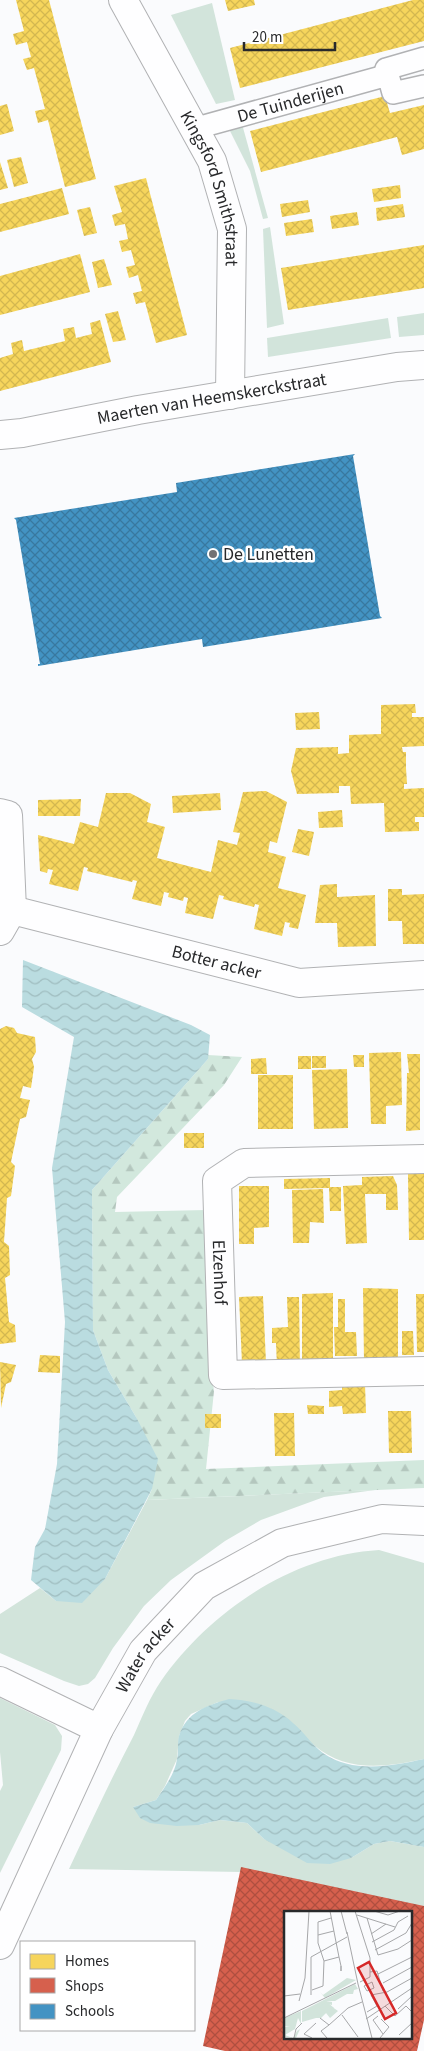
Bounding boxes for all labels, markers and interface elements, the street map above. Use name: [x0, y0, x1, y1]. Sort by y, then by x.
scale bar: [244, 20, 335, 52]
text: 20 m: [252, 27, 282, 48]
street label: De Tuinderijen: [234, 75, 346, 129]
street label: Kingsford Smithstraat: [174, 106, 244, 266]
street label: Maerten van Heemskerckstraat: [95, 366, 328, 430]
place label: De Lunetten: [223, 542, 314, 567]
marker: De Lunetten: [207, 548, 219, 560]
street label: Botter acker: [169, 939, 265, 986]
street label: Elzenhof: [206, 1240, 233, 1306]
street label: Water acker: [109, 1611, 181, 1698]
inset map: [284, 1911, 412, 2038]
legend: [20, 1941, 195, 2031]
text: Homes: [65, 1951, 109, 1972]
text: Shops: [65, 1976, 104, 1997]
text: Schools: [65, 2001, 114, 2022]

